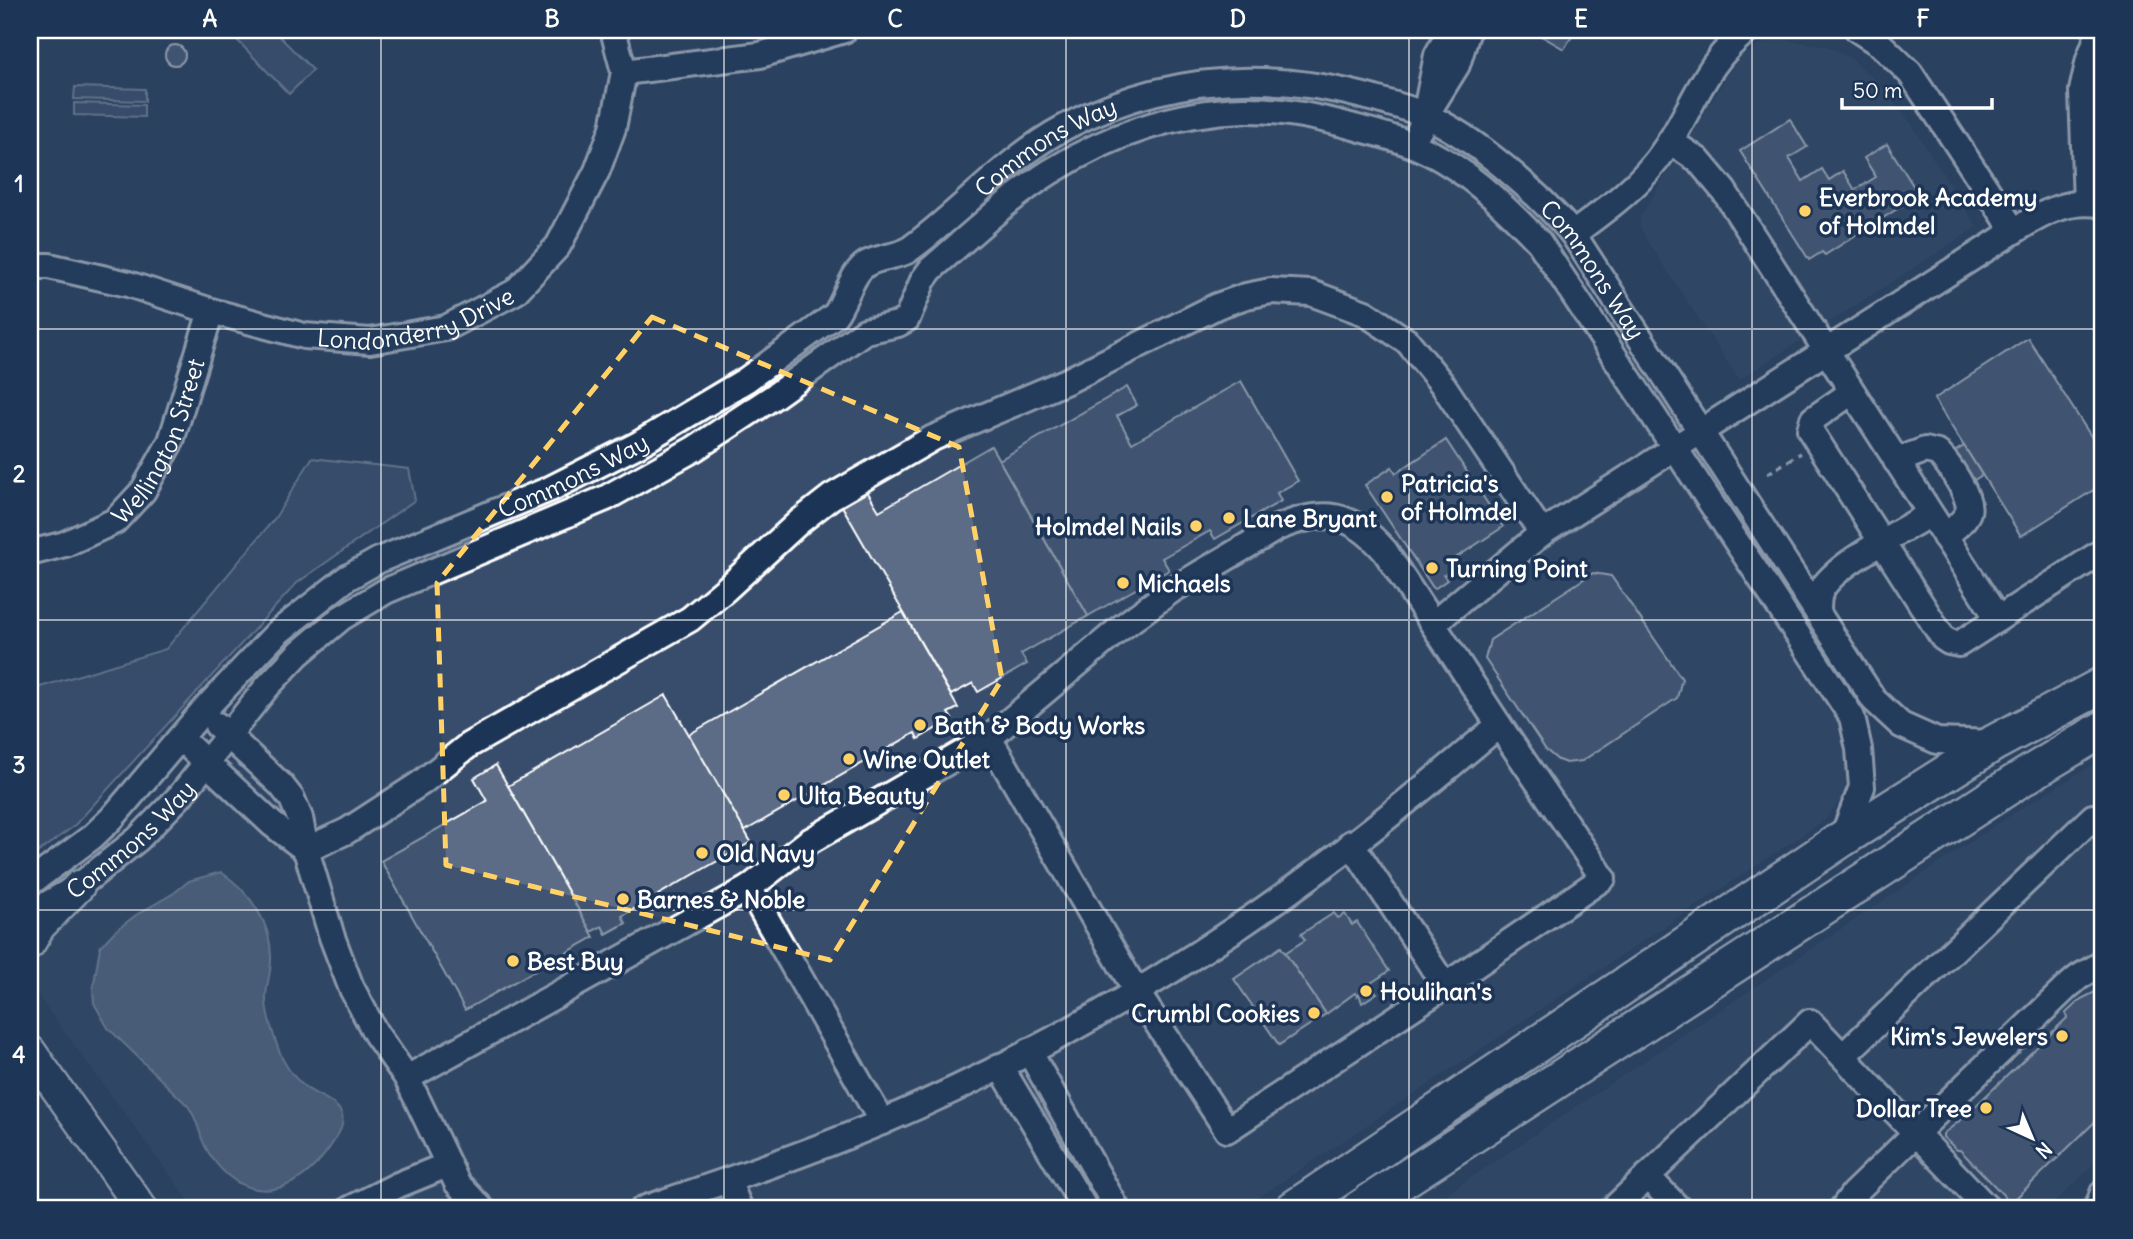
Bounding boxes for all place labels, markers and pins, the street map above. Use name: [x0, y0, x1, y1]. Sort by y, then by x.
place label: Everbrook Academy of Holmdel: [1819, 182, 2037, 240]
marker: Everbrook Academy of Holmdel: [1797, 203, 1813, 219]
place label: Patricia's of Holmdel: [1401, 468, 1517, 526]
marker: Patricia's of Holmdel: [1379, 489, 1395, 505]
place label: Lane Bryant: [1243, 503, 1378, 533]
marker: Lane Bryant: [1221, 510, 1237, 526]
place label: Holmdel Nails: [1035, 511, 1182, 541]
marker: Holmdel Nails: [1188, 518, 1204, 534]
place label: Turning Point: [1446, 553, 1588, 583]
marker: Turning Point: [1424, 560, 1440, 576]
place label: Michaels: [1137, 568, 1231, 598]
marker: Michaels: [1115, 575, 1131, 591]
place label: Bath & Body Works: [934, 710, 1145, 740]
marker: Bath & Body Works: [912, 717, 928, 733]
place label: Wine Outlet: [863, 744, 991, 774]
marker: Wine Outlet: [841, 751, 857, 767]
place label: Ulta Beauty: [798, 780, 925, 810]
marker: Ulta Beauty: [776, 787, 792, 803]
place label: Old Navy: [716, 838, 815, 868]
marker: Old Navy: [694, 845, 710, 861]
place label: Barnes & Noble: [637, 884, 805, 914]
marker: Barnes & Noble: [615, 891, 631, 907]
place label: Best Buy: [527, 946, 624, 976]
marker: Best Buy: [505, 953, 521, 969]
place label: Houlihan's: [1380, 976, 1492, 1006]
marker: Houlihan's: [1358, 983, 1374, 999]
place label: Crumbl Cookies: [1131, 998, 1300, 1028]
marker: Crumbl Cookies: [1306, 1005, 1322, 1021]
place label: Kim's Jewelers: [1890, 1021, 2048, 1051]
marker: Kim's Jewelers: [2054, 1028, 2070, 1044]
place label: Dollar Tree: [1856, 1093, 1972, 1123]
marker: Dollar Tree: [1978, 1100, 1994, 1116]

